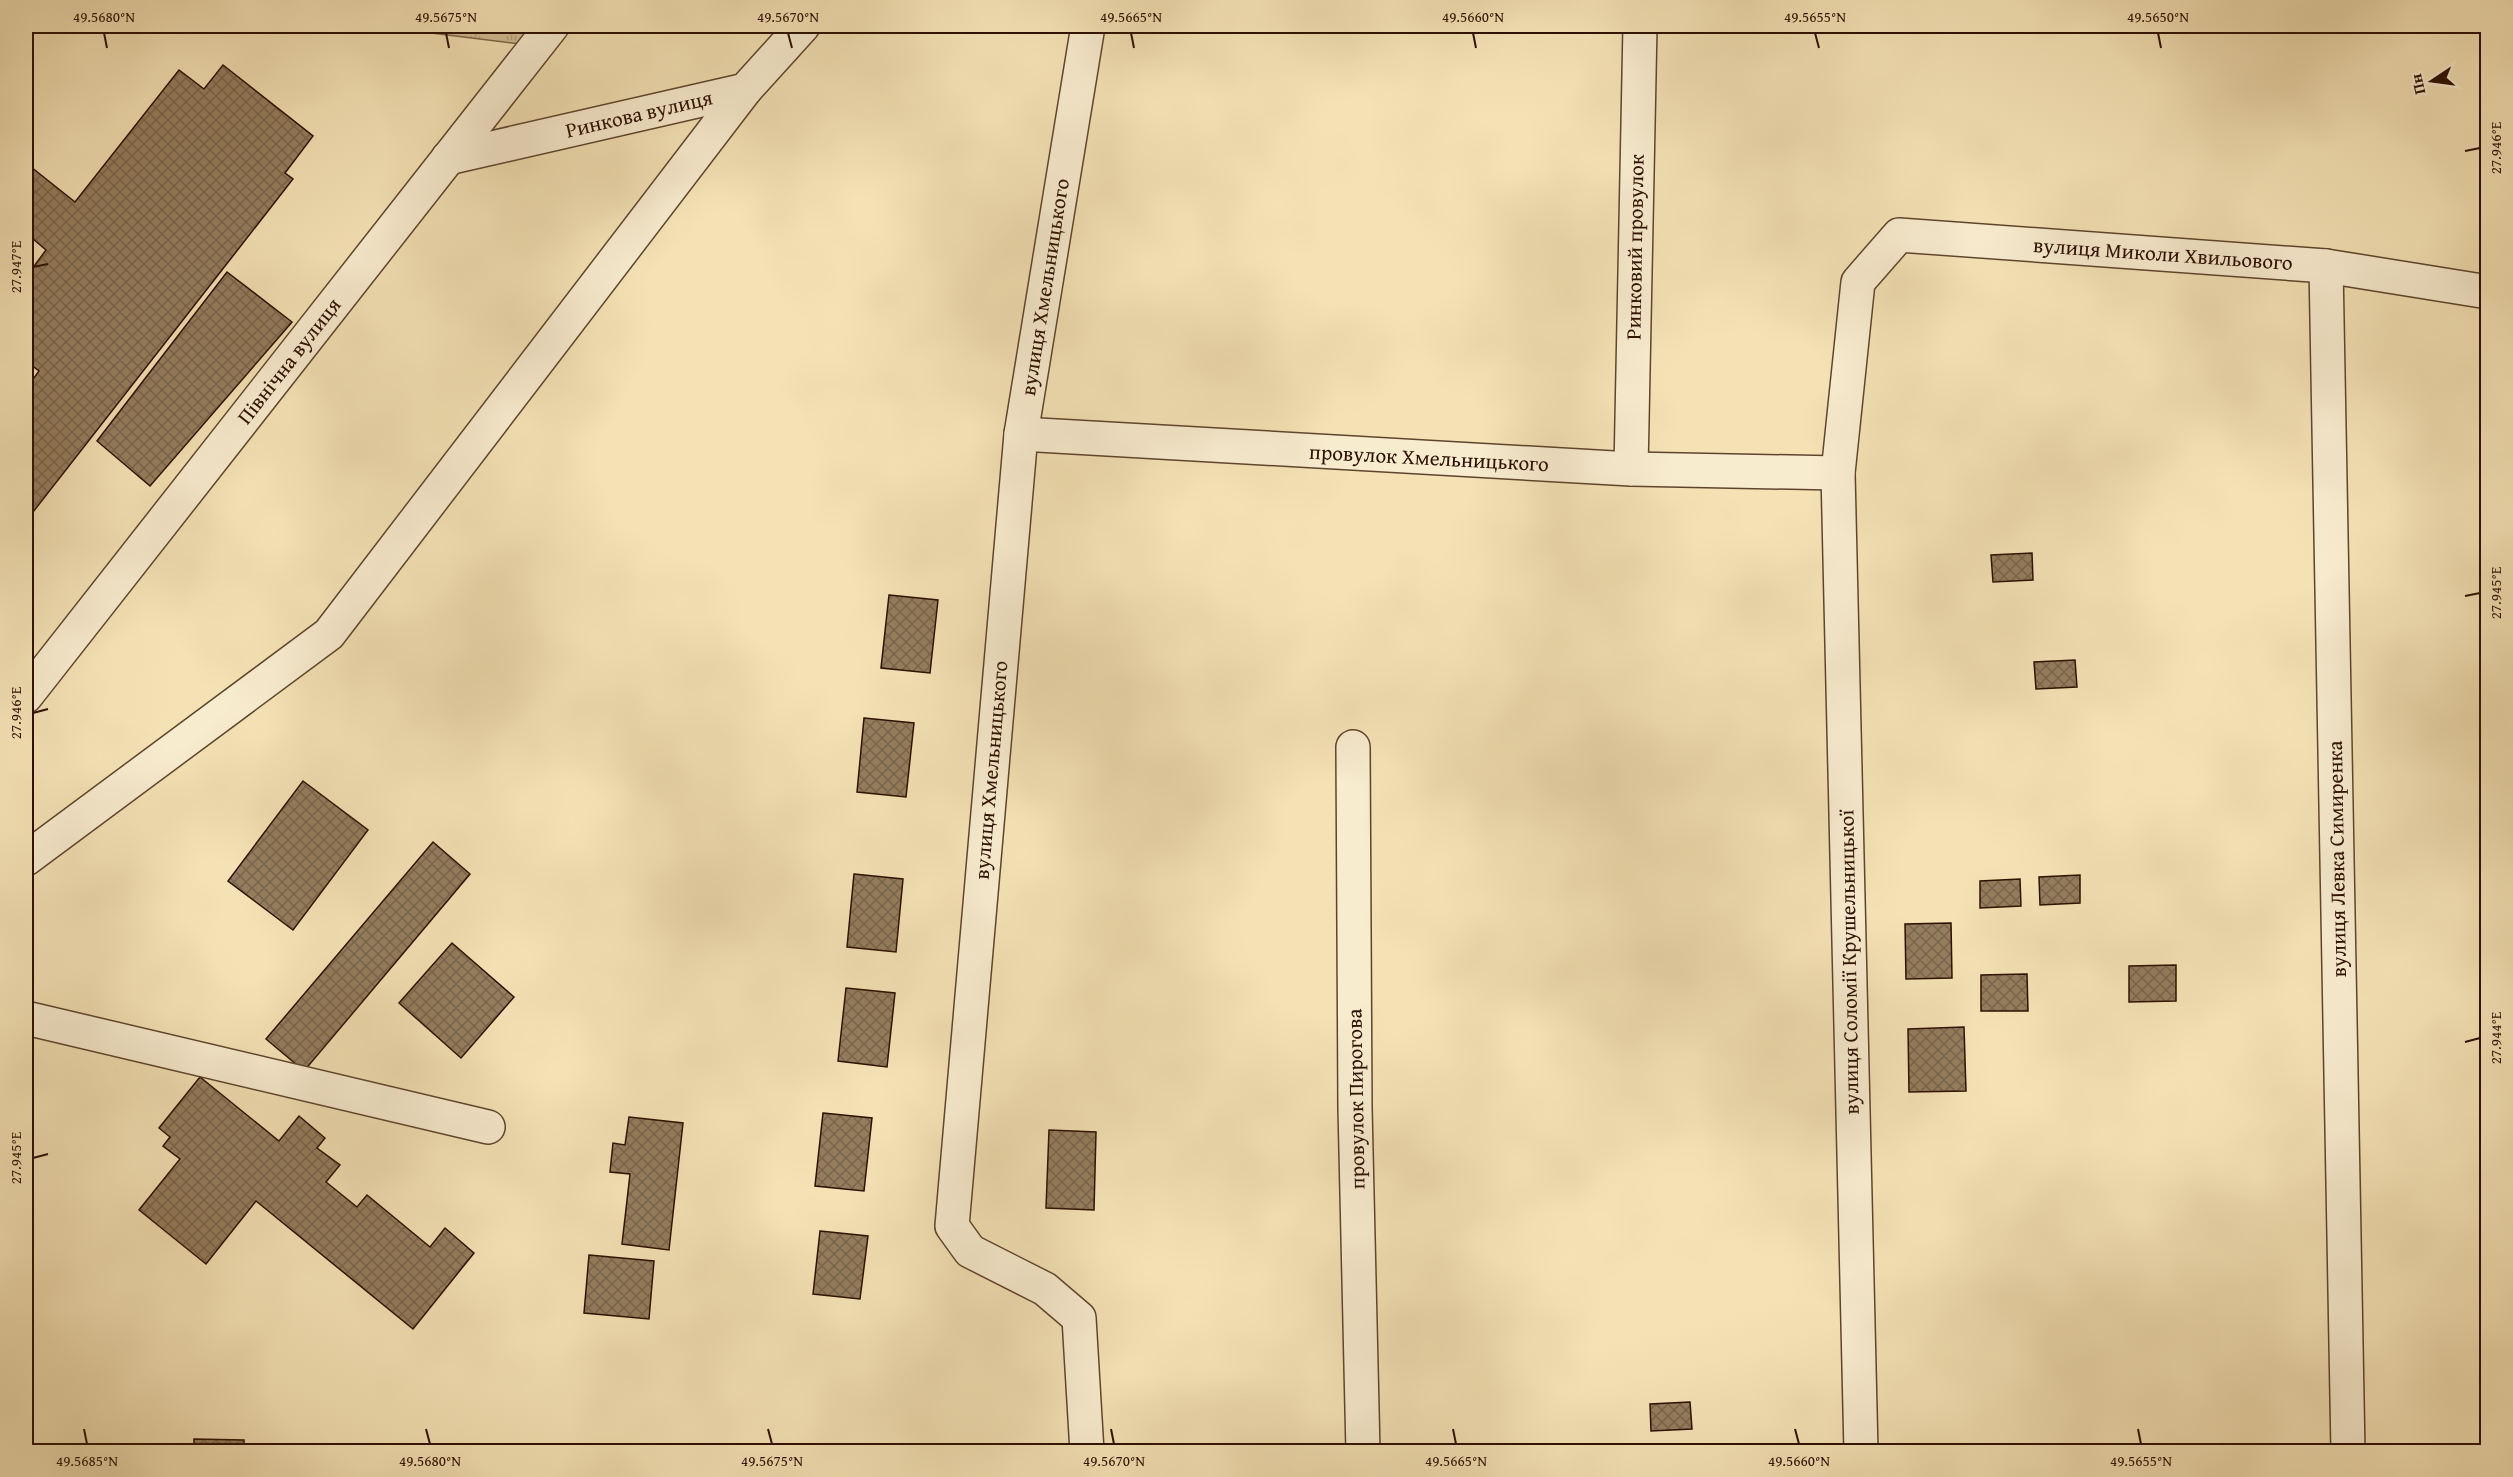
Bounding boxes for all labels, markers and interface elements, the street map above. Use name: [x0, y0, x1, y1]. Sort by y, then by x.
text: 49.5680°N: [73, 6, 135, 27]
text: 49.5675°N: [415, 6, 477, 27]
text: 49.5670°N: [757, 6, 819, 27]
text: 49.5665°N: [1100, 6, 1162, 27]
text: 49.5660°N: [1442, 6, 1504, 27]
text: 49.5655°N: [1784, 6, 1846, 27]
text: 49.5650°N: [2127, 6, 2189, 27]
north arrow: [2402, 51, 2462, 111]
text: Пн: [2403, 71, 2431, 97]
street label: Ринкова вулиця: [562, 81, 716, 145]
text: 27.946°E: [2485, 121, 2506, 174]
street label: Ринковий провулок: [1617, 154, 1652, 340]
street label: вулиця Хмельницького: [1012, 176, 1077, 398]
street label: вулиця Миколи Хвильового: [2032, 229, 2294, 278]
text: 27.947°E: [5, 240, 26, 293]
street label: Північна вулиця: [229, 290, 348, 431]
street label: провулок Хмельницького: [1308, 436, 1550, 479]
text: 27.945°E: [2485, 566, 2506, 619]
street label: вулиця Хмельницького: [966, 659, 1016, 881]
text: 27.946°E: [5, 686, 26, 739]
street label: вулиця Левка Симиренка: [2319, 740, 2354, 978]
street label: вулиця Соломії Крушельницької: [1830, 809, 1867, 1115]
street label: провулок Пирогова: [1338, 1008, 1373, 1190]
text: 27.944°E: [2485, 1011, 2506, 1064]
text: 27.945°E: [5, 1131, 26, 1184]
text: 49.5685°N: [56, 1450, 118, 1471]
text: 49.5680°N: [399, 1450, 461, 1471]
text: 49.5675°N: [741, 1450, 803, 1471]
text: 49.5670°N: [1083, 1450, 1145, 1471]
text: 49.5665°N: [1425, 1450, 1487, 1471]
text: 49.5660°N: [1768, 1450, 1830, 1471]
text: 49.5655°N: [2110, 1450, 2172, 1471]

